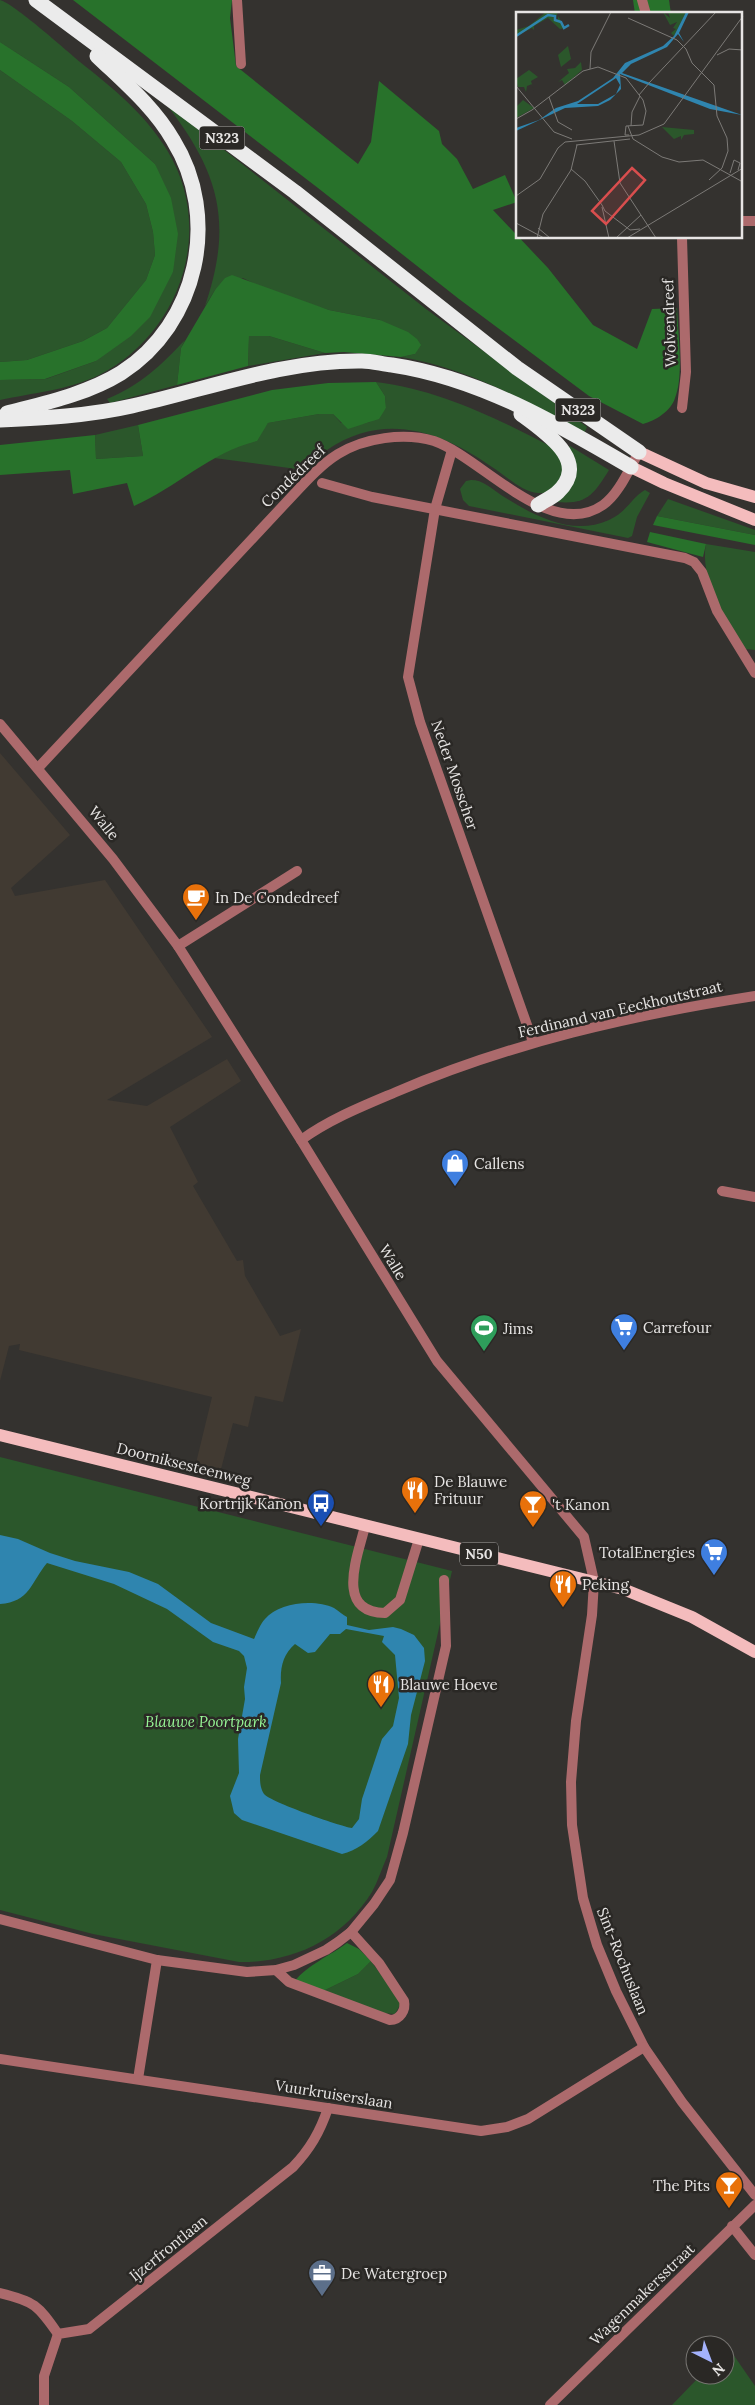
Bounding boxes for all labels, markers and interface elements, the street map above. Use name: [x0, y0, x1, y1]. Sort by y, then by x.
inset map: [516, 12, 742, 239]
road number: N323: [200, 126, 244, 150]
street label: Wolvendreef: [658, 278, 680, 368]
road number: N323: [556, 398, 600, 422]
street label: Condédreef: [257, 440, 330, 511]
street label: Neder Mosscher: [427, 718, 483, 833]
street label: Walle: [85, 802, 123, 844]
cafe icon: In De Condedreef: [181, 882, 211, 921]
place label: In De Condedreef: [215, 888, 339, 907]
street label: Ferdinand van Eeckhoutstraat: [516, 976, 724, 1042]
shop icon: Callens: [440, 1148, 470, 1187]
place label: Callens: [474, 1154, 525, 1173]
street label: Walle: [375, 1241, 411, 1283]
supermarket icon: Carrefour: [609, 1312, 639, 1351]
sports icon: Jims: [469, 1313, 499, 1352]
place label: Carrefour: [643, 1318, 712, 1337]
place label: Jims: [502, 1319, 533, 1338]
street label: Doorniksesteenweg: [115, 1438, 254, 1490]
place label: De Blauwe Frituur: [434, 1472, 507, 1508]
restaurant icon: De Blauwe Frituur: [400, 1475, 430, 1514]
bus stop icon: Kortrijk Kanon: [306, 1488, 336, 1527]
bar icon: 't Kanon: [518, 1489, 548, 1528]
place label: Kortrijk Kanon: [199, 1494, 302, 1513]
place label: 't Kanon: [552, 1495, 610, 1514]
supermarket icon: TotalEnergies: [699, 1537, 729, 1576]
road number: N50: [460, 1542, 498, 1566]
place label: TotalEnergies: [599, 1543, 695, 1562]
restaurant icon: Peking: [548, 1569, 578, 1608]
place label: Peking: [582, 1575, 629, 1594]
restaurant icon: Blauwe Hoeve: [366, 1669, 396, 1708]
place label: Blauwe Hoeve: [400, 1675, 498, 1694]
park label: Blauwe Poortpark: [145, 1712, 267, 1731]
street label: Sint-Rochuslaan: [593, 1905, 653, 2017]
street label: Vuurkruiserslaan: [273, 2075, 394, 2113]
bar icon: The Pits: [714, 2170, 744, 2209]
place label: The Pits: [653, 2176, 710, 2195]
street label: Ijzerfrontlaan: [125, 2211, 211, 2285]
street label: Wagenmakersstraat: [586, 2239, 699, 2349]
office icon: De Watergroep: [307, 2258, 337, 2297]
place label: De Watergroep: [341, 2264, 447, 2283]
north arrow: [685, 2335, 735, 2385]
text: N: [709, 2359, 729, 2380]

